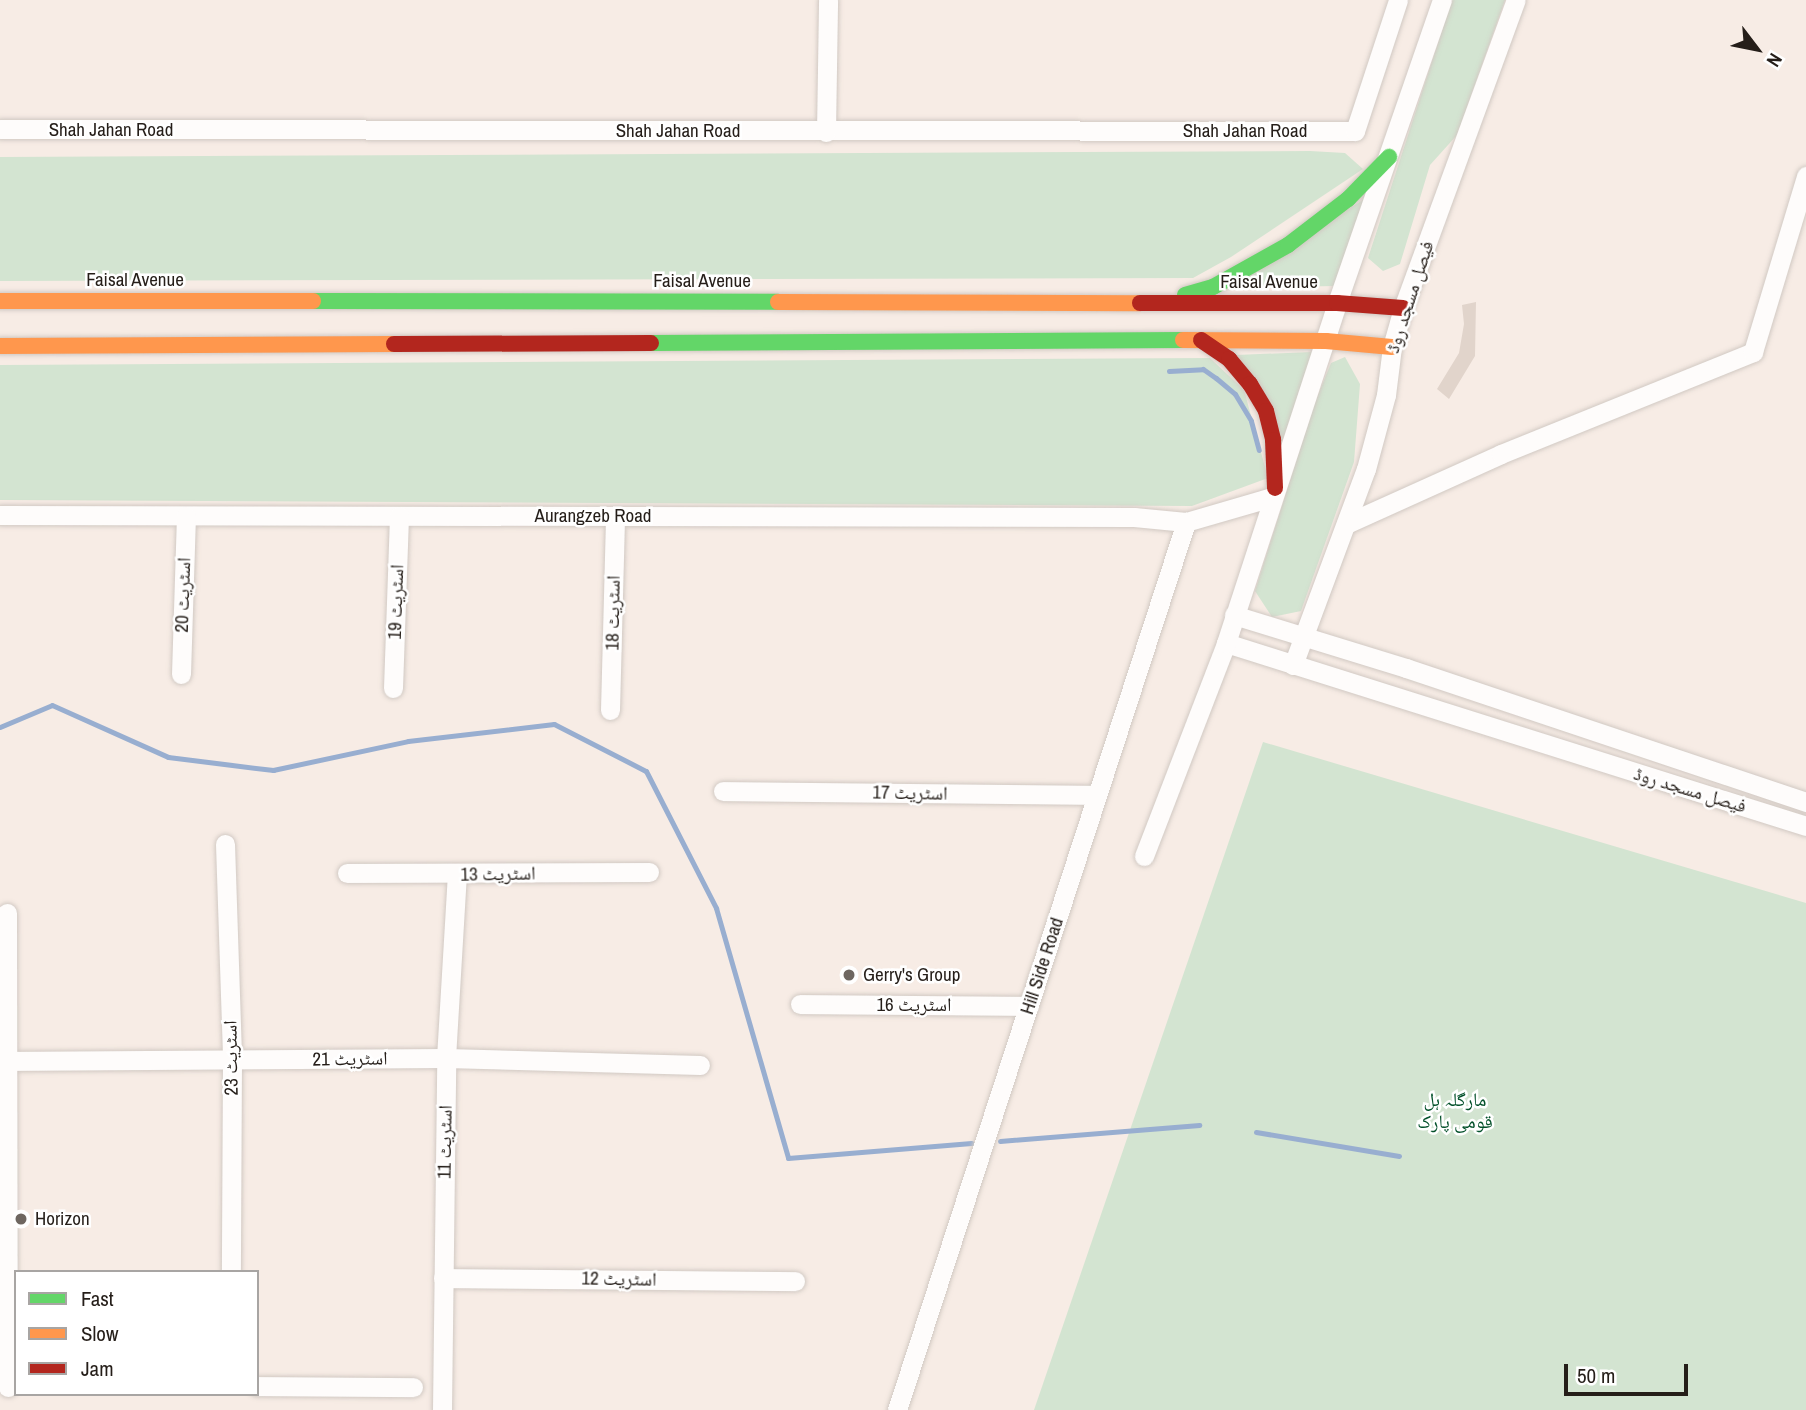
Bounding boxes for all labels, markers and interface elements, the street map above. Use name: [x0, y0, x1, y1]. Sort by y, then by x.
north arrow: [1722, 14, 1792, 84]
text: N: [1761, 48, 1789, 72]
street label: Shah Jahan Road: [49, 119, 173, 141]
street label: Shah Jahan Road: [616, 120, 740, 142]
street label: Shah Jahan Road: [1183, 120, 1307, 142]
street label: فیصل مسجد روڈ: [1381, 238, 1439, 356]
street label: Faisal Avenue: [86, 269, 184, 291]
street label: Faisal Avenue: [653, 270, 751, 292]
street label: Faisal Avenue: [1220, 271, 1318, 293]
street label: Aurangzeb Road: [535, 505, 651, 527]
street label: اسٹریٹ 20: [170, 557, 196, 633]
street label: اسٹریٹ 19: [383, 564, 409, 640]
street label: اسٹریٹ 18: [601, 575, 625, 651]
street label: فیصل مسجد روڈ: [1631, 762, 1749, 818]
street label: اسٹریٹ 17: [872, 781, 948, 805]
street label: اسٹریٹ 13: [460, 862, 536, 886]
street label: Hill Side Road: [1016, 915, 1068, 1017]
place label: Gerry's Group: [863, 964, 960, 986]
marker: Gerry's Group: [841, 967, 857, 983]
street label: اسٹریٹ 16: [876, 994, 952, 1016]
street label: اسٹریٹ 23: [219, 1020, 243, 1096]
street label: اسٹریٹ 21: [312, 1047, 388, 1071]
park label: مارگلہ ہل قومی پارک: [1417, 1089, 1493, 1133]
street label: اسٹریٹ 11: [433, 1105, 457, 1179]
place label: Horizon: [35, 1208, 90, 1230]
marker: Horizon: [13, 1211, 29, 1227]
street label: اسٹریٹ 12: [581, 1267, 657, 1291]
legend: [14, 1270, 259, 1396]
text: Fast: [81, 1284, 114, 1313]
text: Slow: [81, 1319, 118, 1348]
scale bar: [1568, 1350, 1692, 1394]
text: Jam: [81, 1354, 114, 1383]
text: 50 m: [1577, 1361, 1615, 1390]

